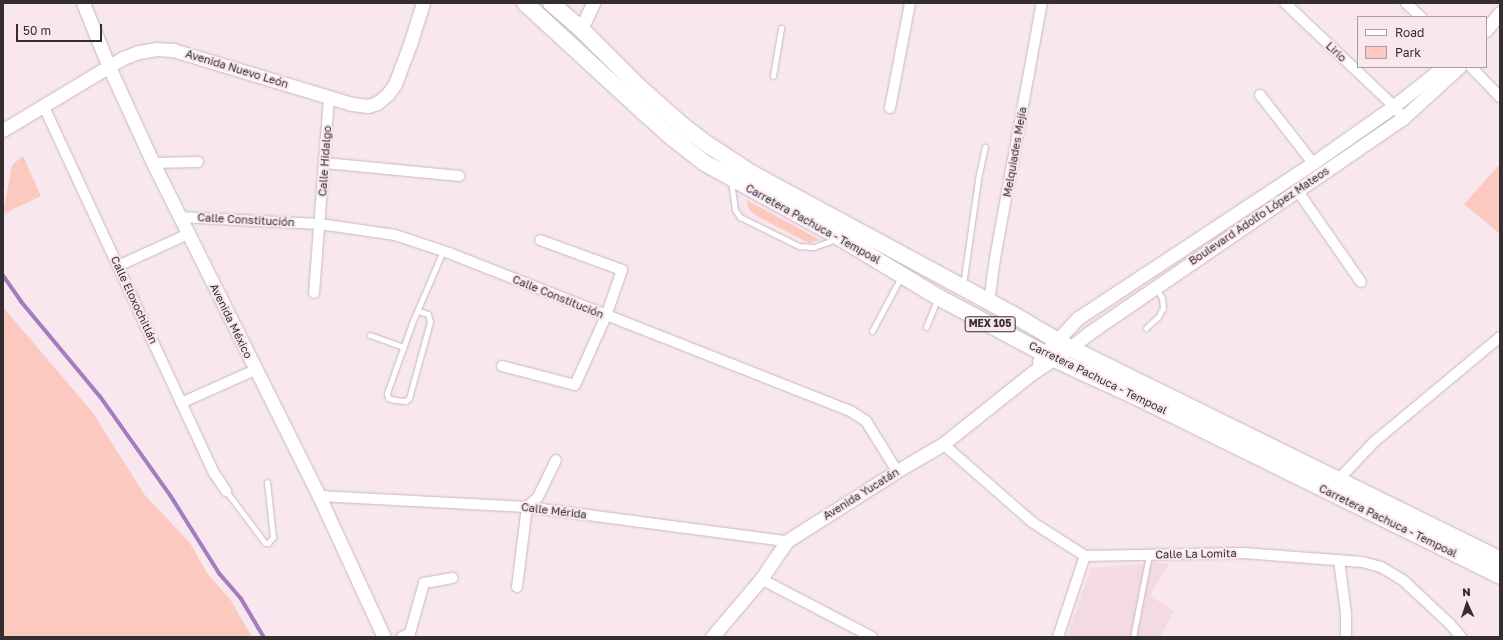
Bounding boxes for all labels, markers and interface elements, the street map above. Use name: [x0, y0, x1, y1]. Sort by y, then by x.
scale bar: [18, 16, 104, 42]
legend: [1357, 16, 1487, 68]
text: 50 m: [23, 23, 51, 38]
text: Road: [1395, 25, 1424, 40]
street label: Lirio: [1323, 39, 1349, 65]
text: Park: [1395, 45, 1421, 60]
street label: Avenida Nuevo León: [184, 47, 290, 91]
street label: Melquiades Mejía: [1001, 106, 1029, 198]
street label: Calle Hidalgo: [316, 125, 334, 197]
street label: Boulevard Adolfo López Mateos: [1186, 164, 1332, 268]
street label: Carretera Pachuca - Tempoal: [743, 181, 883, 267]
street label: Calle Constitución: [197, 211, 295, 229]
street label: Calle Eloxochitlán: [108, 254, 160, 346]
street label: Calle Constitución: [510, 273, 606, 321]
street label: Avenida México: [207, 281, 255, 361]
road number: MEX 105: [964, 316, 1016, 332]
street label: Carretera Pachuca - Tempoal: [1027, 339, 1169, 417]
street label: Avenida Yucatán: [821, 465, 901, 523]
street label: Carretera Pachuca - Tempoal: [1317, 482, 1459, 560]
street label: Calle Mérida: [521, 500, 587, 522]
street label: Calle La Lomita: [1155, 547, 1237, 561]
north arrow: [1447, 584, 1487, 624]
text: N: [1462, 585, 1471, 598]

